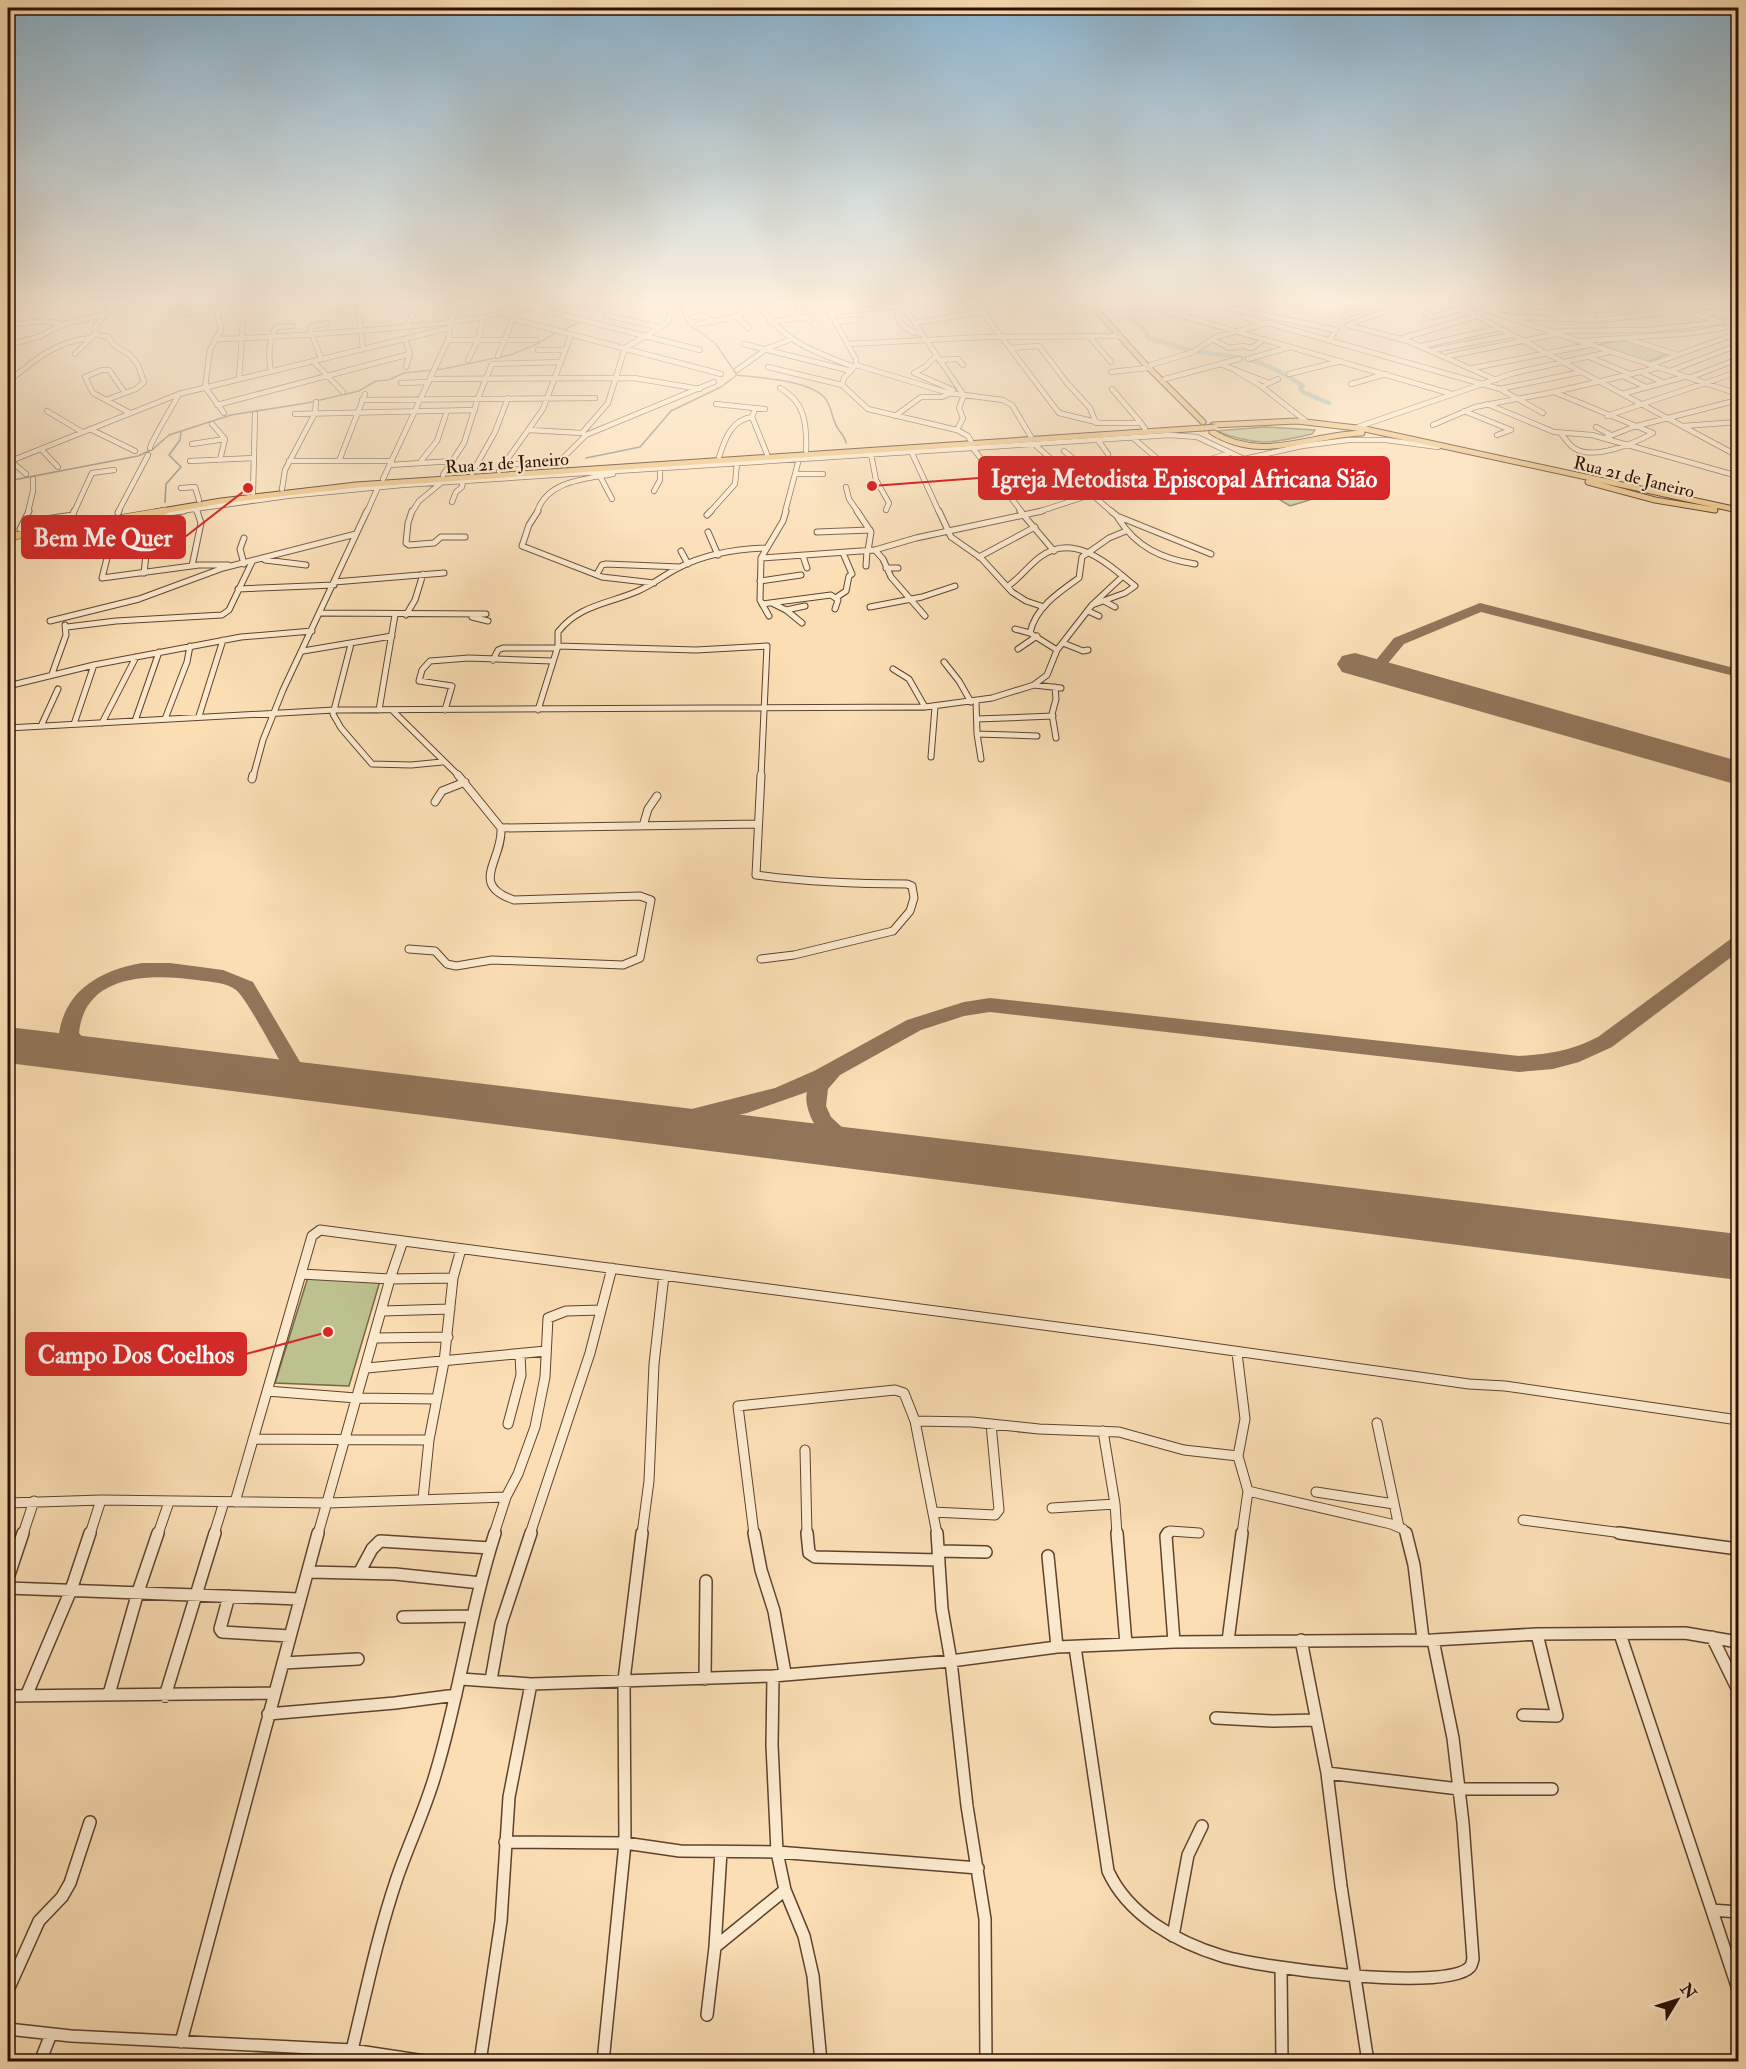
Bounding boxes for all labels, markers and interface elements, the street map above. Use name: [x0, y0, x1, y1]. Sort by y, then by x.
street label: Rua 21 de Janeiro: [444, 448, 570, 479]
street label: Rua 21 de Janeiro: [1571, 451, 1697, 504]
callout: Igreja Metodista Episcopal Africana Sião: [979, 457, 1389, 499]
text: Igreja Metodista Episcopal Africana Sião: [991, 464, 1378, 495]
callout: Bem Me Quer: [22, 516, 185, 558]
text: Bem Me Quer: [34, 523, 174, 554]
callout: Campo Dos Coelhos: [26, 1333, 246, 1375]
text: Campo Dos Coelhos: [38, 1340, 234, 1371]
north arrow: [1647, 1970, 1707, 2030]
text: N: [1675, 1979, 1701, 2004]

